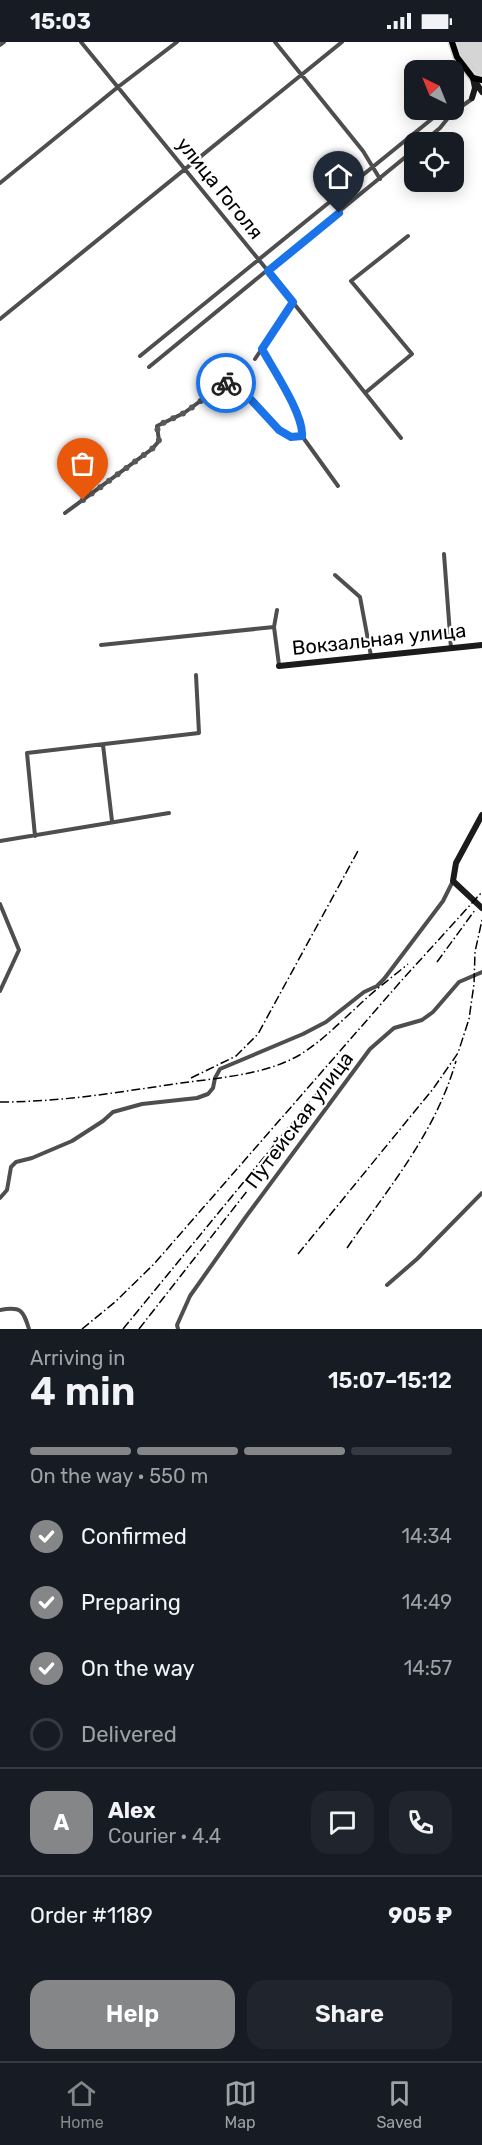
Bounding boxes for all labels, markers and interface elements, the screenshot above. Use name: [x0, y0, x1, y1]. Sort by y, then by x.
text: 15:03: [30, 8, 91, 35]
north arrow: [404, 60, 464, 120]
map controls: [404, 60, 464, 192]
street label: улица Гоголя: [172, 132, 268, 244]
button: locate: [404, 132, 464, 192]
pin: [313, 151, 364, 213]
icon: home: [322, 160, 355, 193]
courier: [196, 353, 256, 413]
icon: bike: [210, 367, 243, 400]
pin: [57, 438, 108, 500]
icon: bag: [66, 447, 99, 480]
street label: Вокзальная улица: [291, 618, 467, 660]
street label: Путейская улица: [240, 1047, 358, 1193]
text: Arriving in: [30, 1346, 125, 1370]
text: 15:07–15:12: [328, 1367, 452, 1394]
text: 4 min: [30, 1369, 135, 1415]
text: On the way · 550 m: [30, 1464, 208, 1488]
icon: check: [30, 1520, 63, 1553]
text: Confirmed: [81, 1523, 187, 1550]
text: 14:34: [401, 1524, 452, 1548]
icon: check: [30, 1586, 63, 1619]
text: Preparing: [81, 1589, 181, 1616]
text: 14:49: [402, 1590, 452, 1614]
icon: check: [30, 1652, 63, 1685]
text: On the way: [81, 1655, 195, 1682]
text: 14:57: [404, 1656, 452, 1680]
text: Delivered: [81, 1721, 177, 1748]
button: chat: [311, 1791, 374, 1854]
button: phone: [389, 1791, 452, 1854]
text: Alex: [108, 1797, 156, 1824]
text: A: [54, 1809, 69, 1836]
text: Courier · 4.4: [108, 1824, 221, 1848]
text: Order #1189: [30, 1902, 153, 1929]
text: 905 ₽: [388, 1902, 452, 1929]
button: Help: [30, 1980, 235, 2049]
button: Share: [247, 1980, 452, 2049]
tab: Home: [60, 2077, 104, 2132]
tab: Map: [224, 2077, 257, 2132]
tab: Saved: [376, 2077, 422, 2132]

